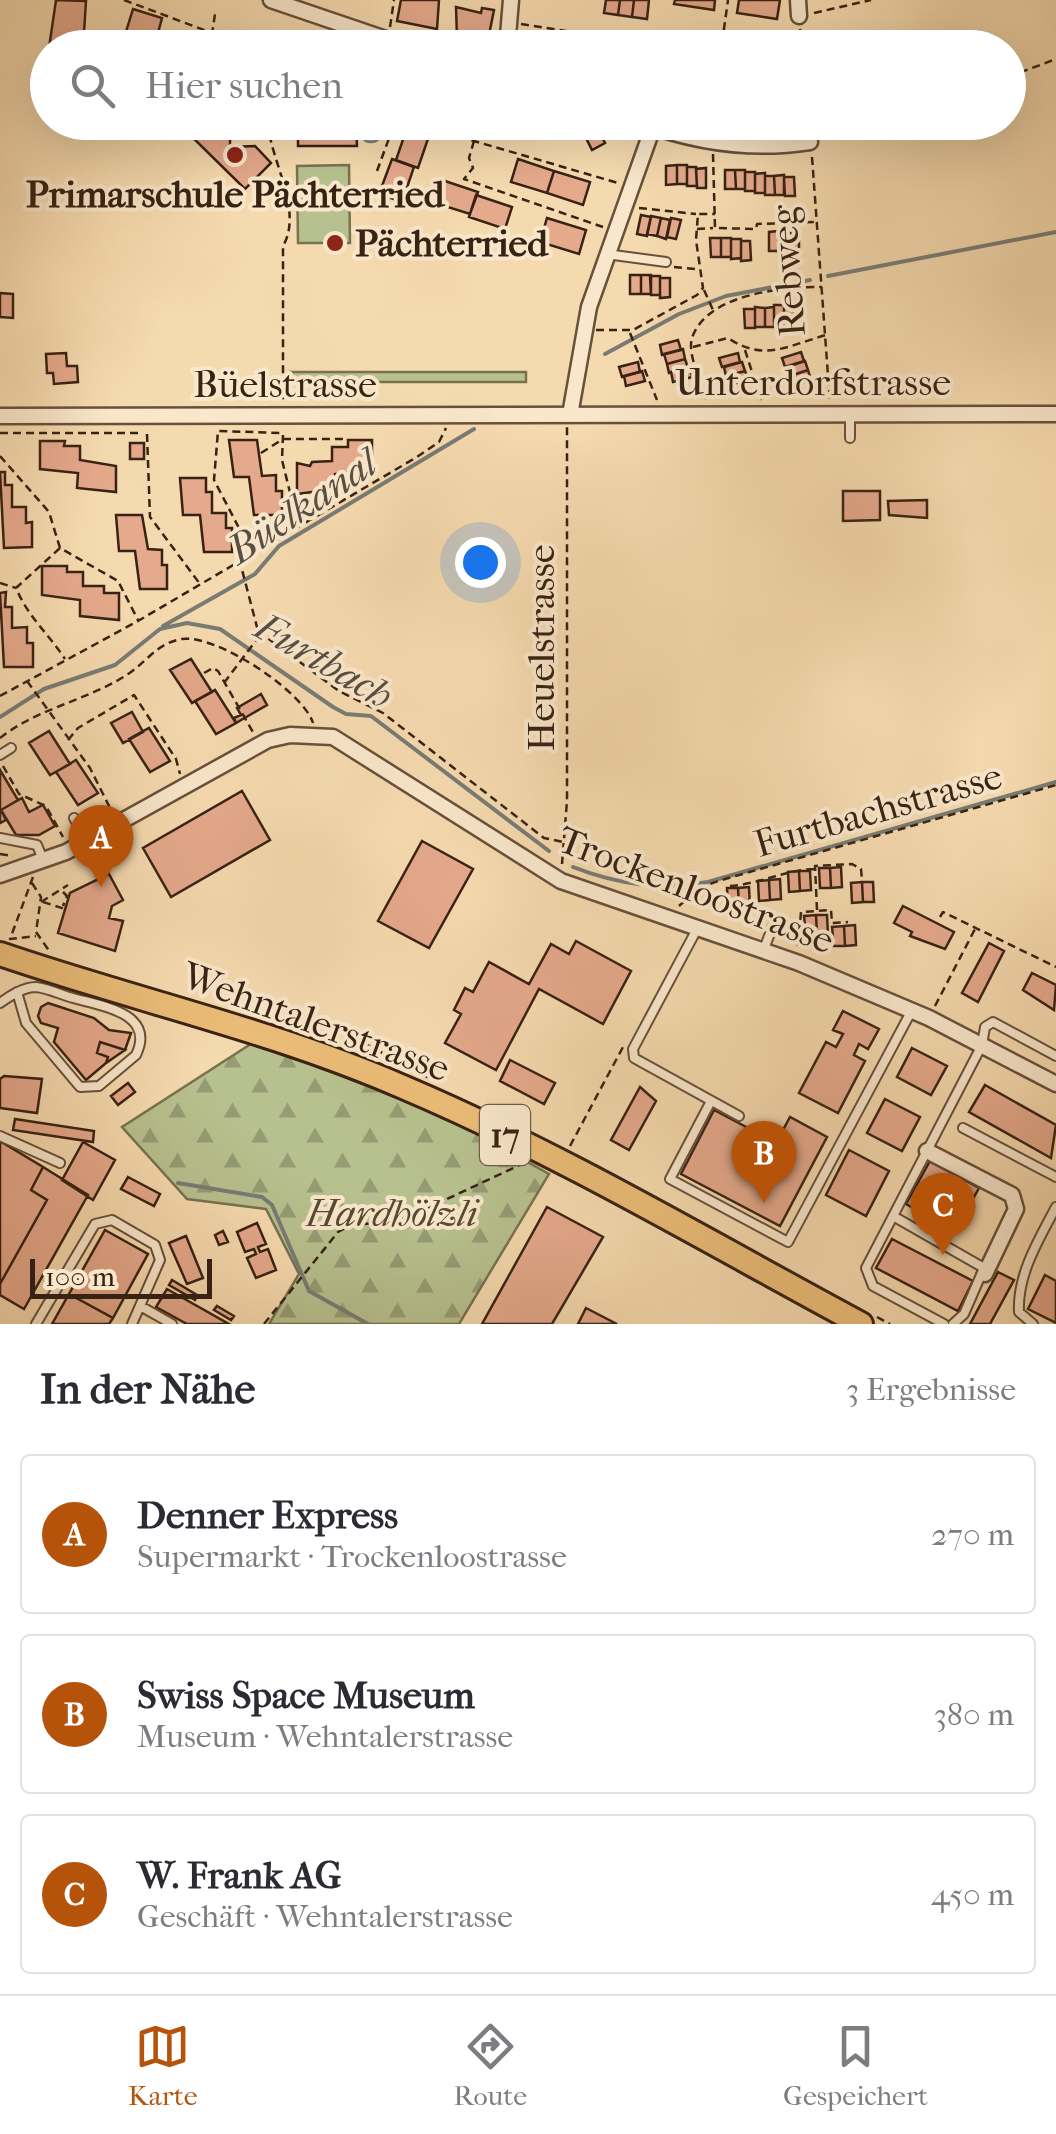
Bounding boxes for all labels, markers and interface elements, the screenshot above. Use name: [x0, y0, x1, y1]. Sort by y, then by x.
search box: [30, 30, 1026, 140]
icon: search: [65, 58, 120, 113]
text: Hier suchen: [145, 63, 343, 108]
marker: Primarschule Pächterried: [224, 144, 246, 166]
place label: Primarschule Pächterried: [26, 172, 446, 217]
street label: Rebweg: [761, 203, 815, 338]
place label: Pächterried: [355, 221, 549, 266]
marker: Pächterried: [324, 232, 346, 254]
street label: Unterdorfstrasse: [675, 360, 951, 405]
street label: Büelstrasse: [193, 362, 377, 407]
water label: Büelkanal: [217, 438, 389, 575]
your location: [455, 537, 506, 588]
street label: Heuelstrasse: [519, 545, 564, 751]
water label: Furtbach: [246, 602, 401, 719]
street label: Furtbachstrasse: [749, 753, 1007, 867]
pin: A: [68, 804, 134, 887]
street label: Trockenloostrasse: [552, 817, 840, 963]
street label: Wehntalerstrasse: [175, 952, 456, 1091]
road number: 17: [480, 1105, 530, 1165]
pin: B: [732, 1120, 796, 1203]
pin: C: [910, 1172, 976, 1255]
park label: Hardhölzli: [305, 1191, 481, 1236]
scale bar: [30, 1254, 212, 1298]
text: 100 m: [45, 1260, 115, 1293]
text: In der Nähe: [40, 1365, 255, 1414]
text: 3 Ergebnisse: [846, 1371, 1016, 1408]
text: Denner Express: [137, 1493, 398, 1538]
text: A: [64, 1516, 85, 1553]
text: 270 m: [931, 1516, 1014, 1553]
text: Supermarkt · Trockenloostrasse: [137, 1538, 567, 1575]
text: Swiss Space Museum: [137, 1673, 475, 1718]
text: B: [64, 1696, 85, 1733]
text: 380 m: [934, 1696, 1014, 1733]
text: Museum · Wehntalerstrasse: [137, 1718, 513, 1755]
text: W. Frank AG: [137, 1853, 342, 1898]
text: C: [64, 1876, 85, 1913]
text: 450 m: [931, 1876, 1014, 1913]
text: Geschäft · Wehntalerstrasse: [137, 1898, 513, 1935]
tab: Karte: [128, 2019, 198, 2112]
tab: Route: [454, 2019, 527, 2112]
tab: Gespeichert: [783, 2019, 928, 2112]

